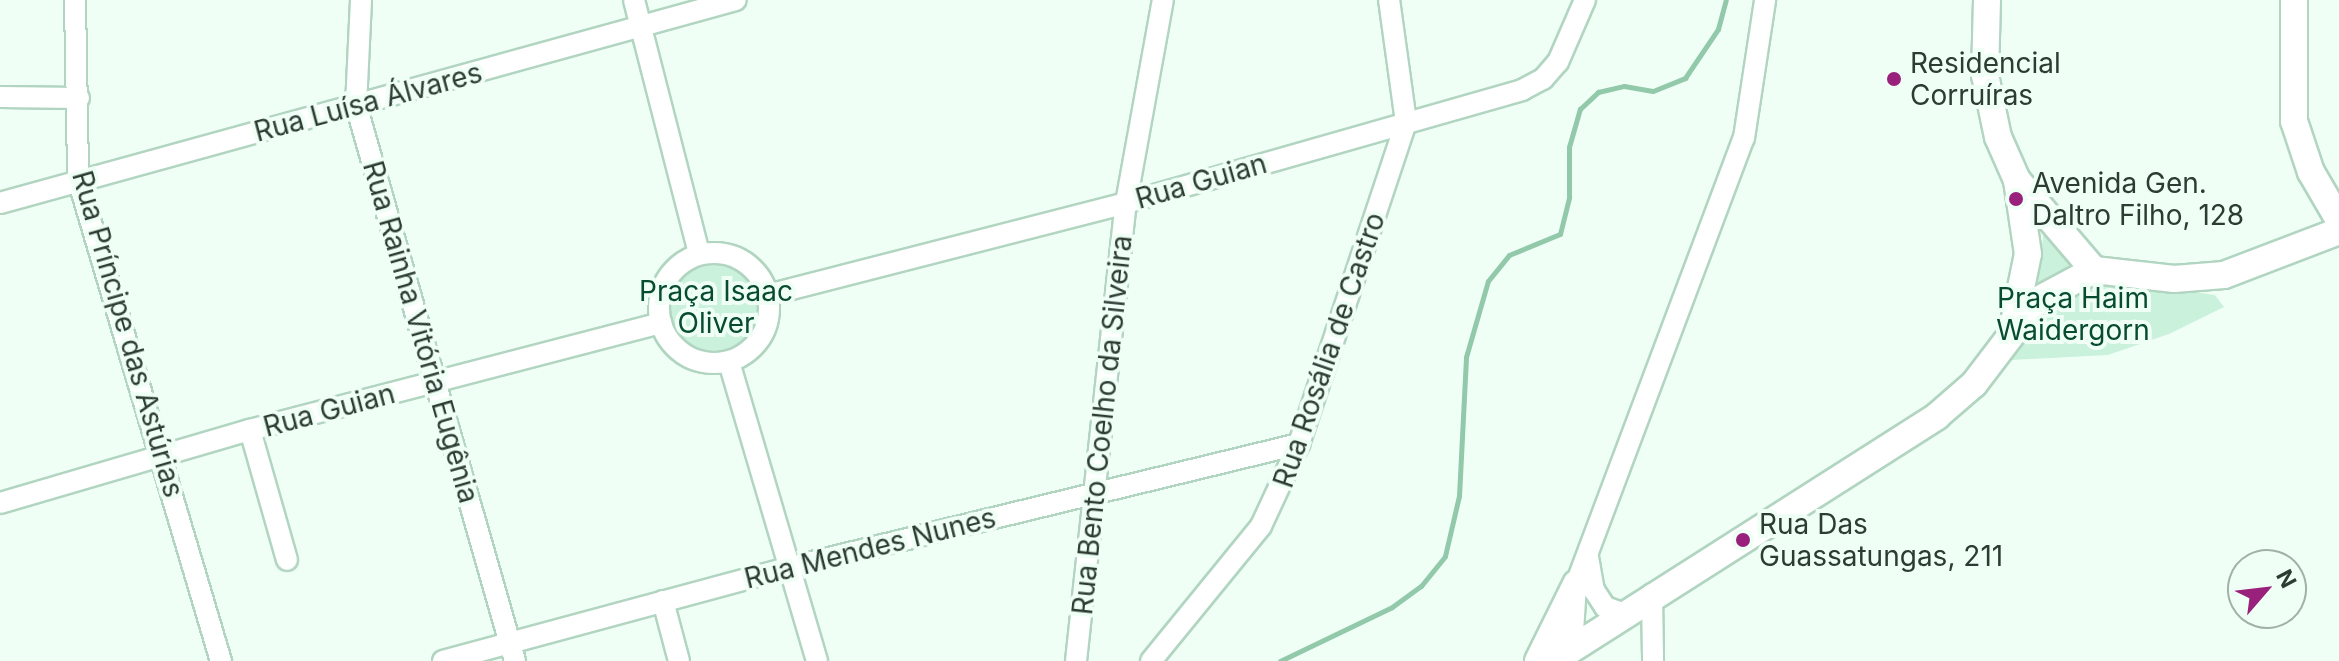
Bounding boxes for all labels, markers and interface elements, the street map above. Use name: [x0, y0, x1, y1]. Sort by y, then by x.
place label: Residencial Corruíras: [1910, 46, 2061, 112]
street label: Rua Luísa Álvares: [250, 55, 486, 149]
marker: Residencial Corruíras: [1885, 70, 1903, 88]
street label: Rua Guian: [1132, 146, 1270, 216]
street label: Rua Rainha Vitória Eugênia: [356, 157, 486, 507]
place label: Avenida Gen. Daltro Filho, 128: [2032, 166, 2244, 232]
street label: Rua Príncipe das Astúrias: [65, 167, 191, 501]
marker: Avenida Gen. Daltro Filho, 128: [2007, 190, 2025, 208]
street label: Rua Rosália de Castro: [1266, 208, 1392, 492]
street label: Rua Bento Coelho da Silveira: [1065, 234, 1139, 616]
park label: Praça Isaac Oliver: [639, 274, 793, 340]
park label: Praça Haim Waidergorn: [1996, 281, 2150, 347]
street label: Rua Guian: [260, 376, 398, 444]
street label: Rua Mendes Nunes: [741, 501, 999, 595]
place label: Rua Das Guassatungas, 211: [1759, 507, 2003, 573]
marker: Rua Das Guassatungas, 211: [1734, 531, 1752, 549]
north arrow: [2227, 549, 2307, 629]
text: N: [2271, 565, 2302, 592]

